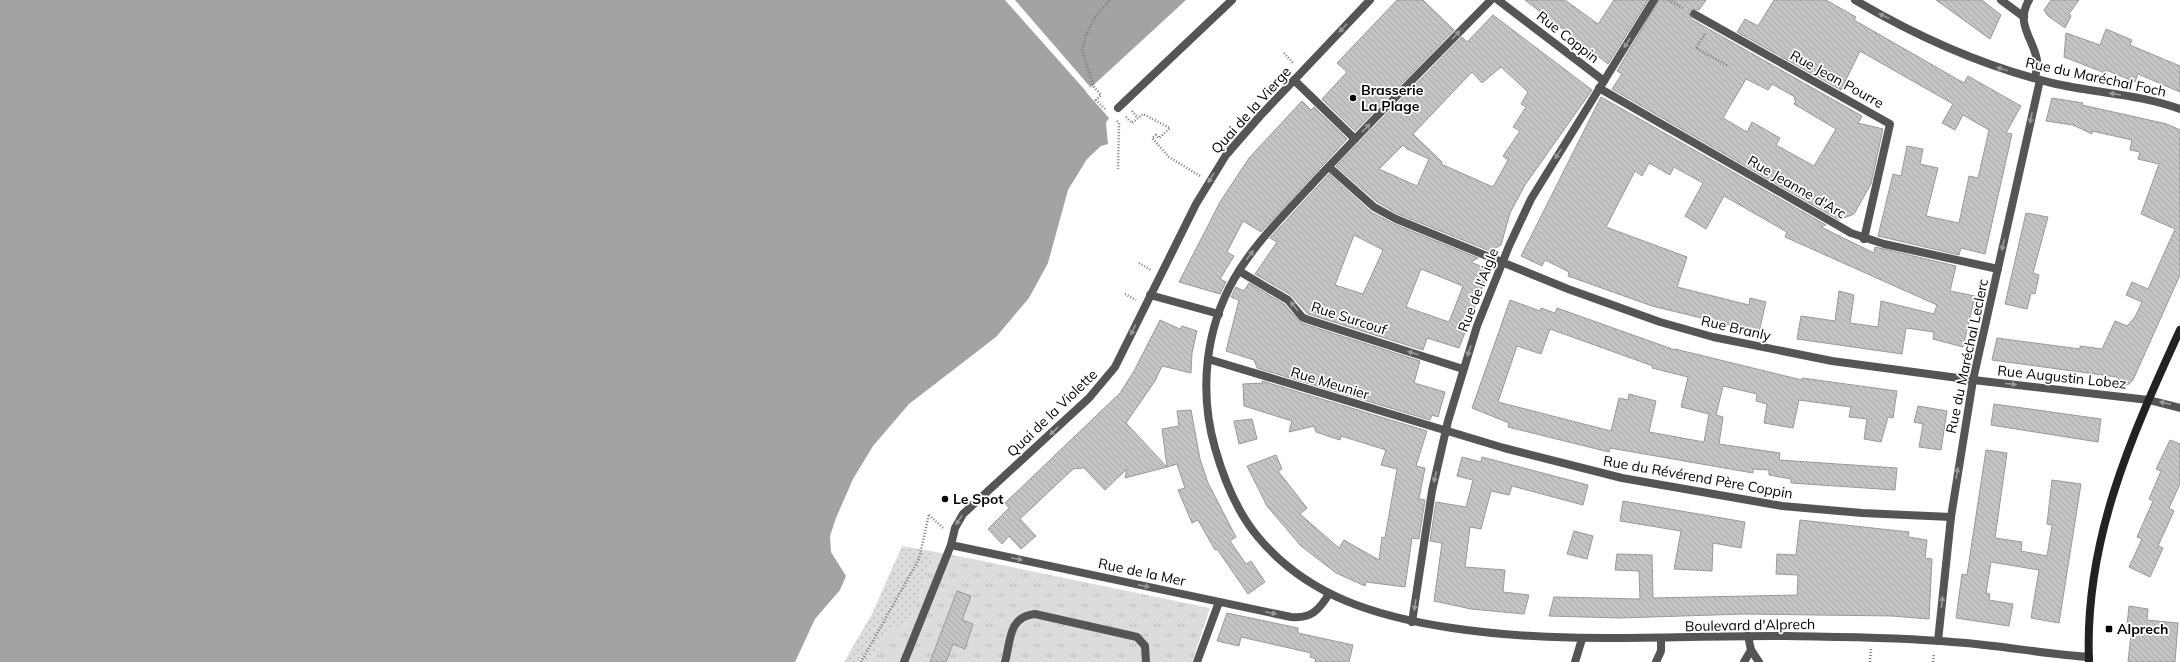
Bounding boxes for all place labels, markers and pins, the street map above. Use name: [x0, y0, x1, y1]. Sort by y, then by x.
place label: Brasserie La Plage: [1361, 81, 1424, 115]
marker: Brasserie La Plage: [1348, 93, 1358, 103]
place label: Le Spot: [953, 490, 1004, 508]
marker: Le Spot: [940, 494, 950, 504]
place label: Alprech: [2117, 620, 2168, 638]
marker: Alprech: [2104, 624, 2114, 634]

